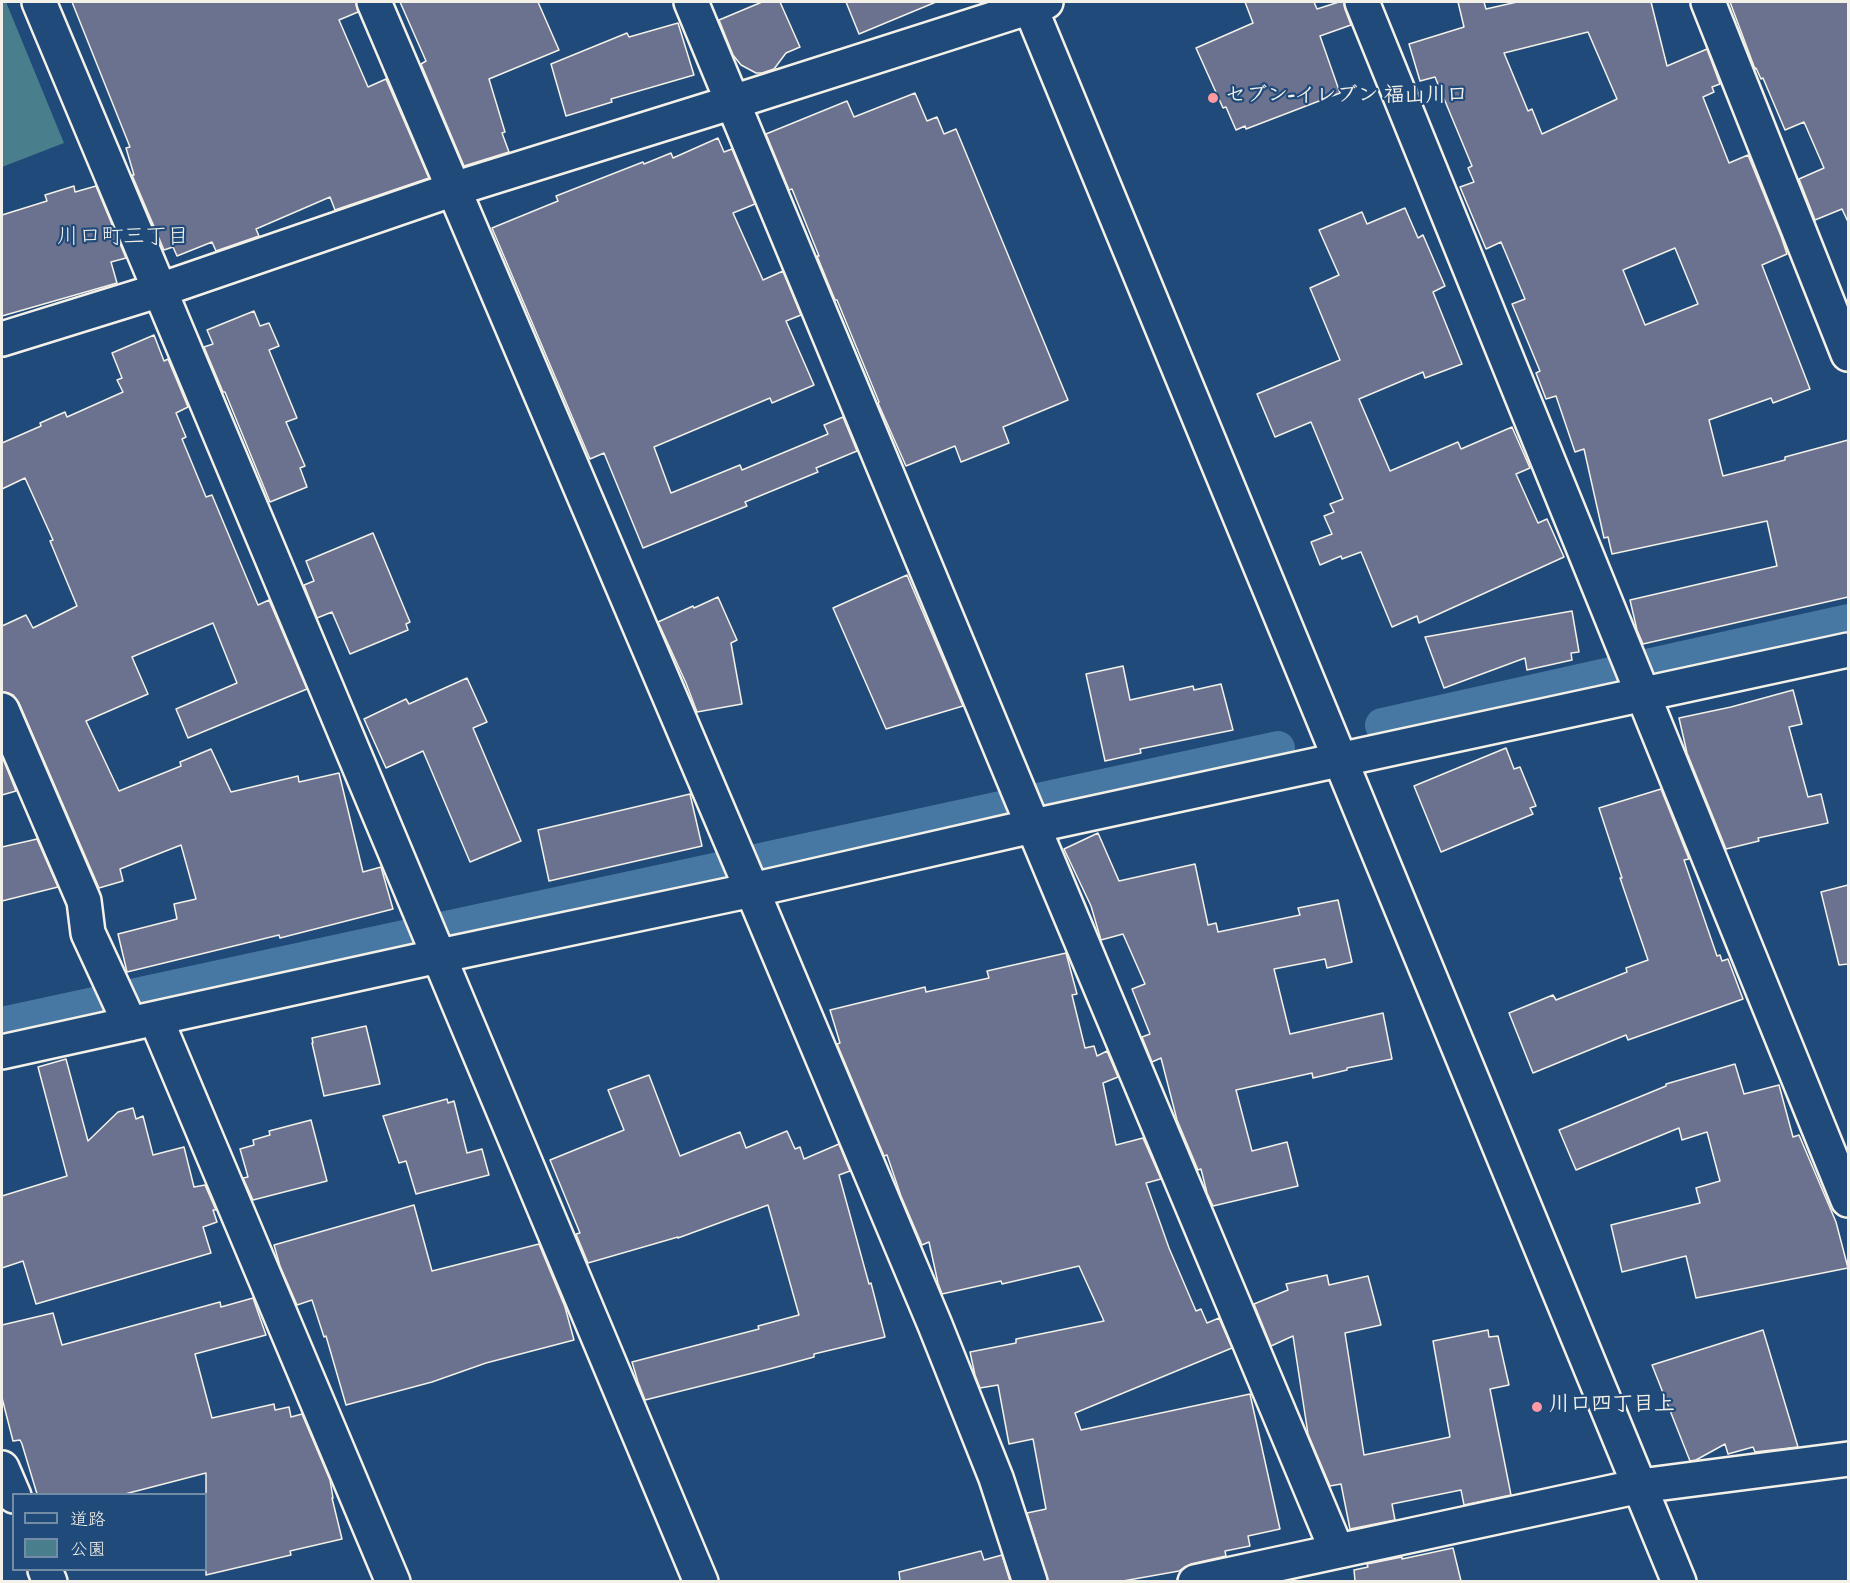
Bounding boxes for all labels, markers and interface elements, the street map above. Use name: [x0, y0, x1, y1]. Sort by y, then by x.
place label: セブン-イレブン 福山川口: [1225, 85, 1468, 111]
marker: セブン-イレブン 福山川口: [1206, 91, 1220, 105]
district label: 川口町三丁目: [57, 227, 189, 253]
place label: 川口四丁目上: [1549, 1394, 1675, 1420]
marker: 川口四丁目上: [1530, 1400, 1544, 1414]
legend: [12, 1493, 207, 1571]
text: 道路: [70, 1511, 106, 1532]
text: 公園: [70, 1541, 106, 1562]

